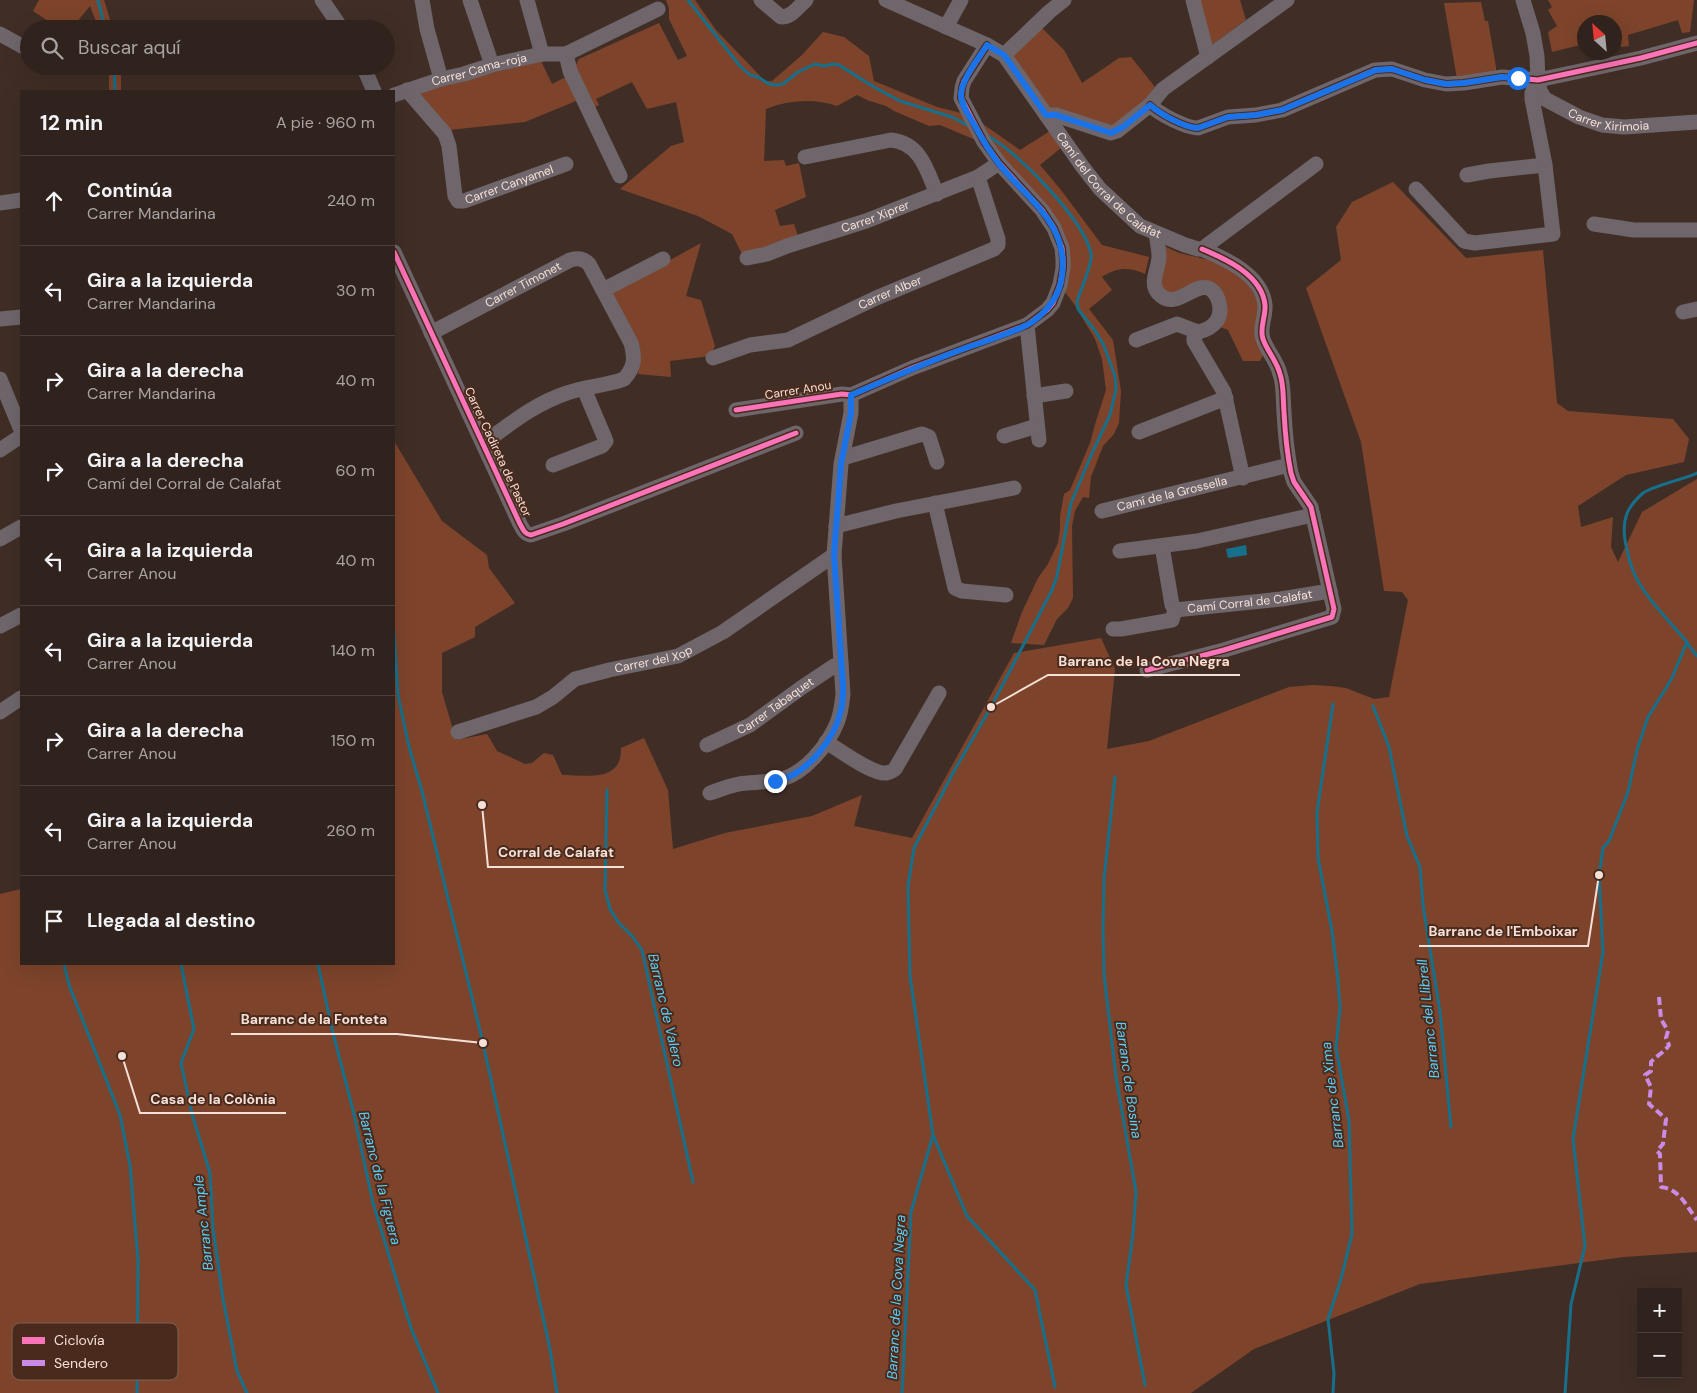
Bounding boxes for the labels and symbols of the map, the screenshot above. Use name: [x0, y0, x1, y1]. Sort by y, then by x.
north arrow: [1577, 15, 1622, 60]
street label: Carrer Cama-roja: [429, 50, 528, 90]
route start: [1507, 67, 1530, 90]
street label: Carrer Xirimoia: [1565, 105, 1650, 135]
street label: Camí del Corral de Calafat: [1053, 129, 1164, 242]
street label: Carrer Canyamel: [463, 161, 556, 208]
street label: Carrer Xiprer: [839, 197, 912, 236]
street label: Carrer Timonet: [482, 258, 564, 311]
street label: Carrer Alber: [855, 272, 925, 313]
street label: Carrer Anou: [764, 377, 832, 403]
street label: Carrer Cadireta de Pastor: [461, 384, 535, 520]
street label: Camí de la Grossella: [1115, 473, 1229, 515]
street label: Camí Corral de Calafat: [1187, 586, 1314, 617]
street label: Carrer del Xop: [613, 642, 695, 677]
callout: Barranc de la Cova Negra: [1048, 646, 1240, 675]
text: Barranc de la Cova Negra: [1058, 652, 1230, 670]
street label: Carrer Tabaquet: [734, 674, 817, 738]
route end: [764, 770, 787, 793]
callout: Corral de Calafat: [488, 838, 624, 867]
text: Corral de Calafat: [498, 843, 614, 861]
callout: Barranc de l'Emboixar: [1419, 917, 1588, 946]
text: Barranc de l'Emboixar: [1428, 922, 1578, 940]
water label: Barranc de Valero: [644, 952, 688, 1068]
water label: Barranc del Llibrell: [1413, 958, 1443, 1080]
callout: Barranc de la Fonteta: [231, 1005, 397, 1034]
text: Barranc de la Fonteta: [241, 1010, 387, 1028]
water label: Barranc de Bosina: [1112, 1020, 1146, 1140]
water label: Barranc de Xima: [1317, 1041, 1347, 1149]
callout: Casa de la Colònia: [140, 1084, 286, 1113]
text: Casa de la Colònia: [150, 1090, 276, 1108]
water label: Barranc de la Figuera: [355, 1109, 405, 1247]
water label: Barranc Ample: [189, 1174, 217, 1272]
water label: Barranc de la Cova Negra: [883, 1214, 909, 1380]
legend: [12, 1323, 178, 1380]
text: Ciclovía: [54, 1331, 105, 1349]
text: Sendero: [54, 1354, 108, 1372]

